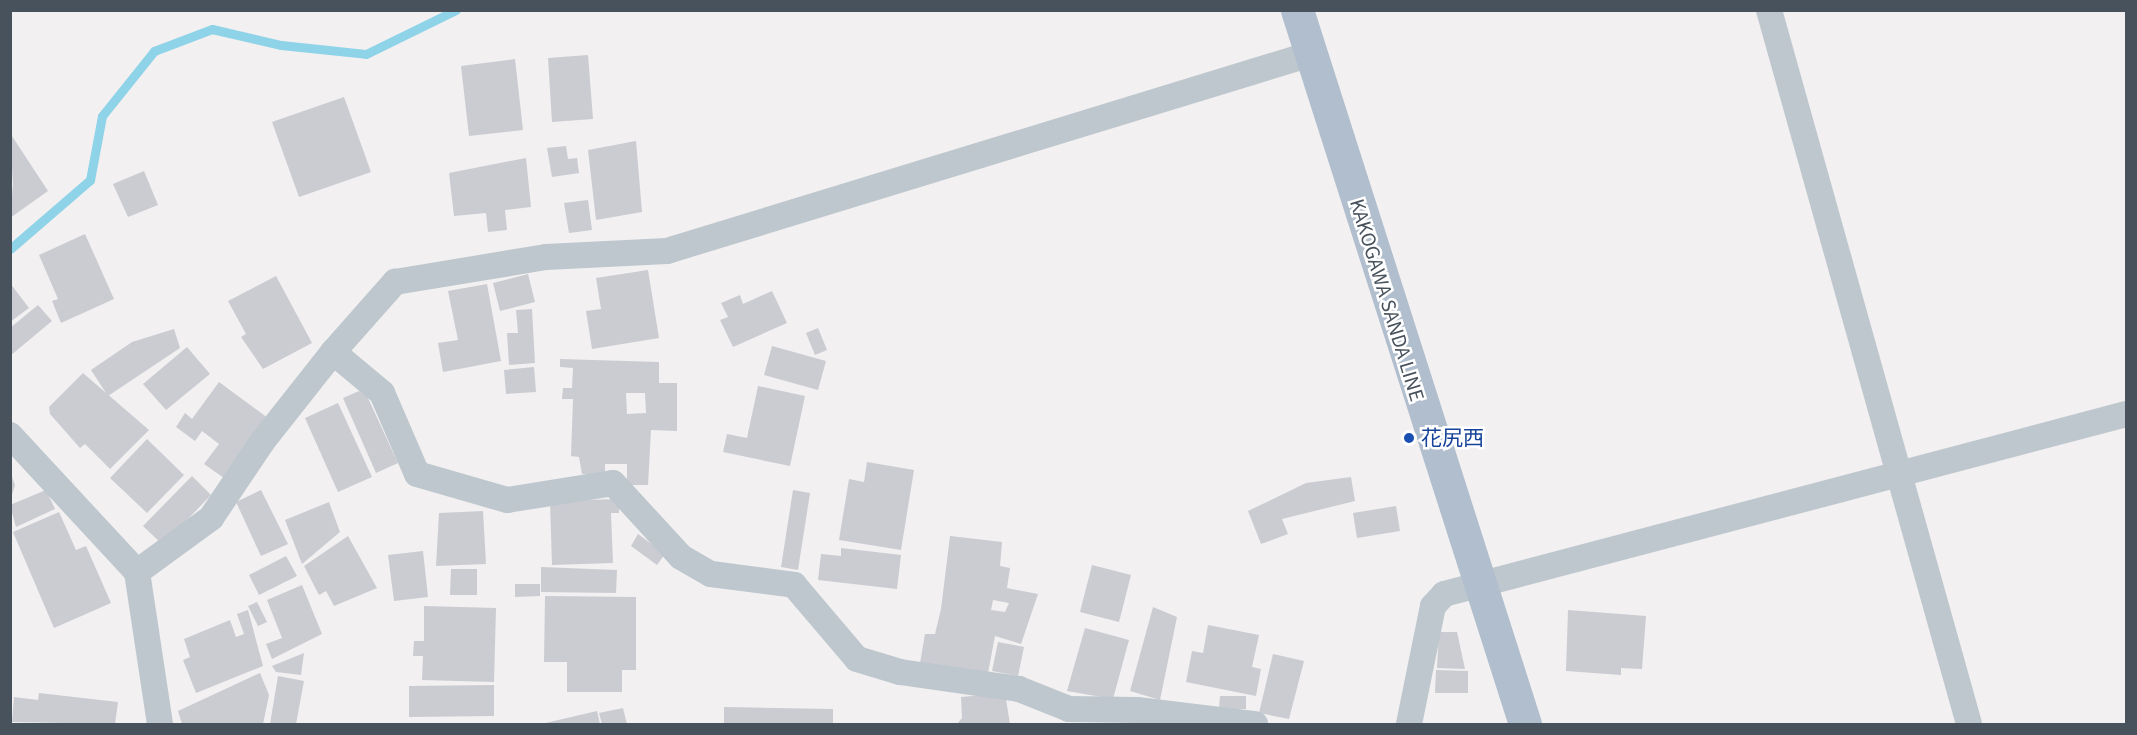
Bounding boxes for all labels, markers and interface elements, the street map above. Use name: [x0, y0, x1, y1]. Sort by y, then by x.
street label: KAKOGAWA SANDA LINE: [1344, 196, 1430, 404]
place label: 花尻西: [1421, 425, 1484, 451]
marker: 花尻西: [1402, 431, 1416, 445]

